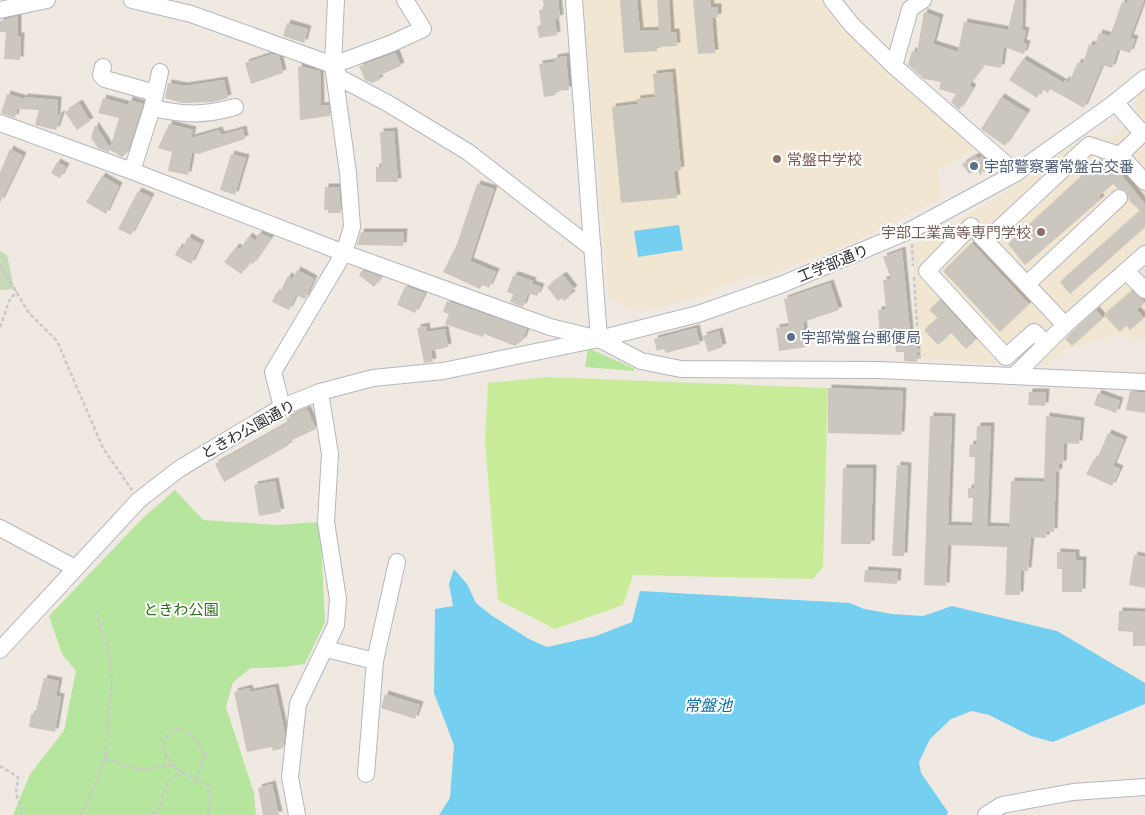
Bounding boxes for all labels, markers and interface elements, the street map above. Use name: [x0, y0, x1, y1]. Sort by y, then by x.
place label: 常盤中学校: [787, 149, 862, 170]
marker: 常盤中学校: [771, 153, 783, 165]
place label: 宇部警察署常盤台交番: [984, 156, 1134, 177]
marker: 宇部警察署常盤台交番: [968, 160, 980, 172]
place label: 宇部工業高等専門学校: [881, 222, 1031, 243]
marker: 宇部工業高等専門学校: [1035, 226, 1047, 238]
street label: 工学部通り: [794, 239, 872, 287]
place label: 宇部常盤台郵便局: [801, 327, 921, 348]
marker: 宇部常盤台郵便局: [785, 331, 797, 343]
street label: ときわ公園通り: [197, 394, 299, 464]
park label: ときわ公園: [143, 599, 219, 620]
water label: 常盤池: [684, 694, 734, 717]

